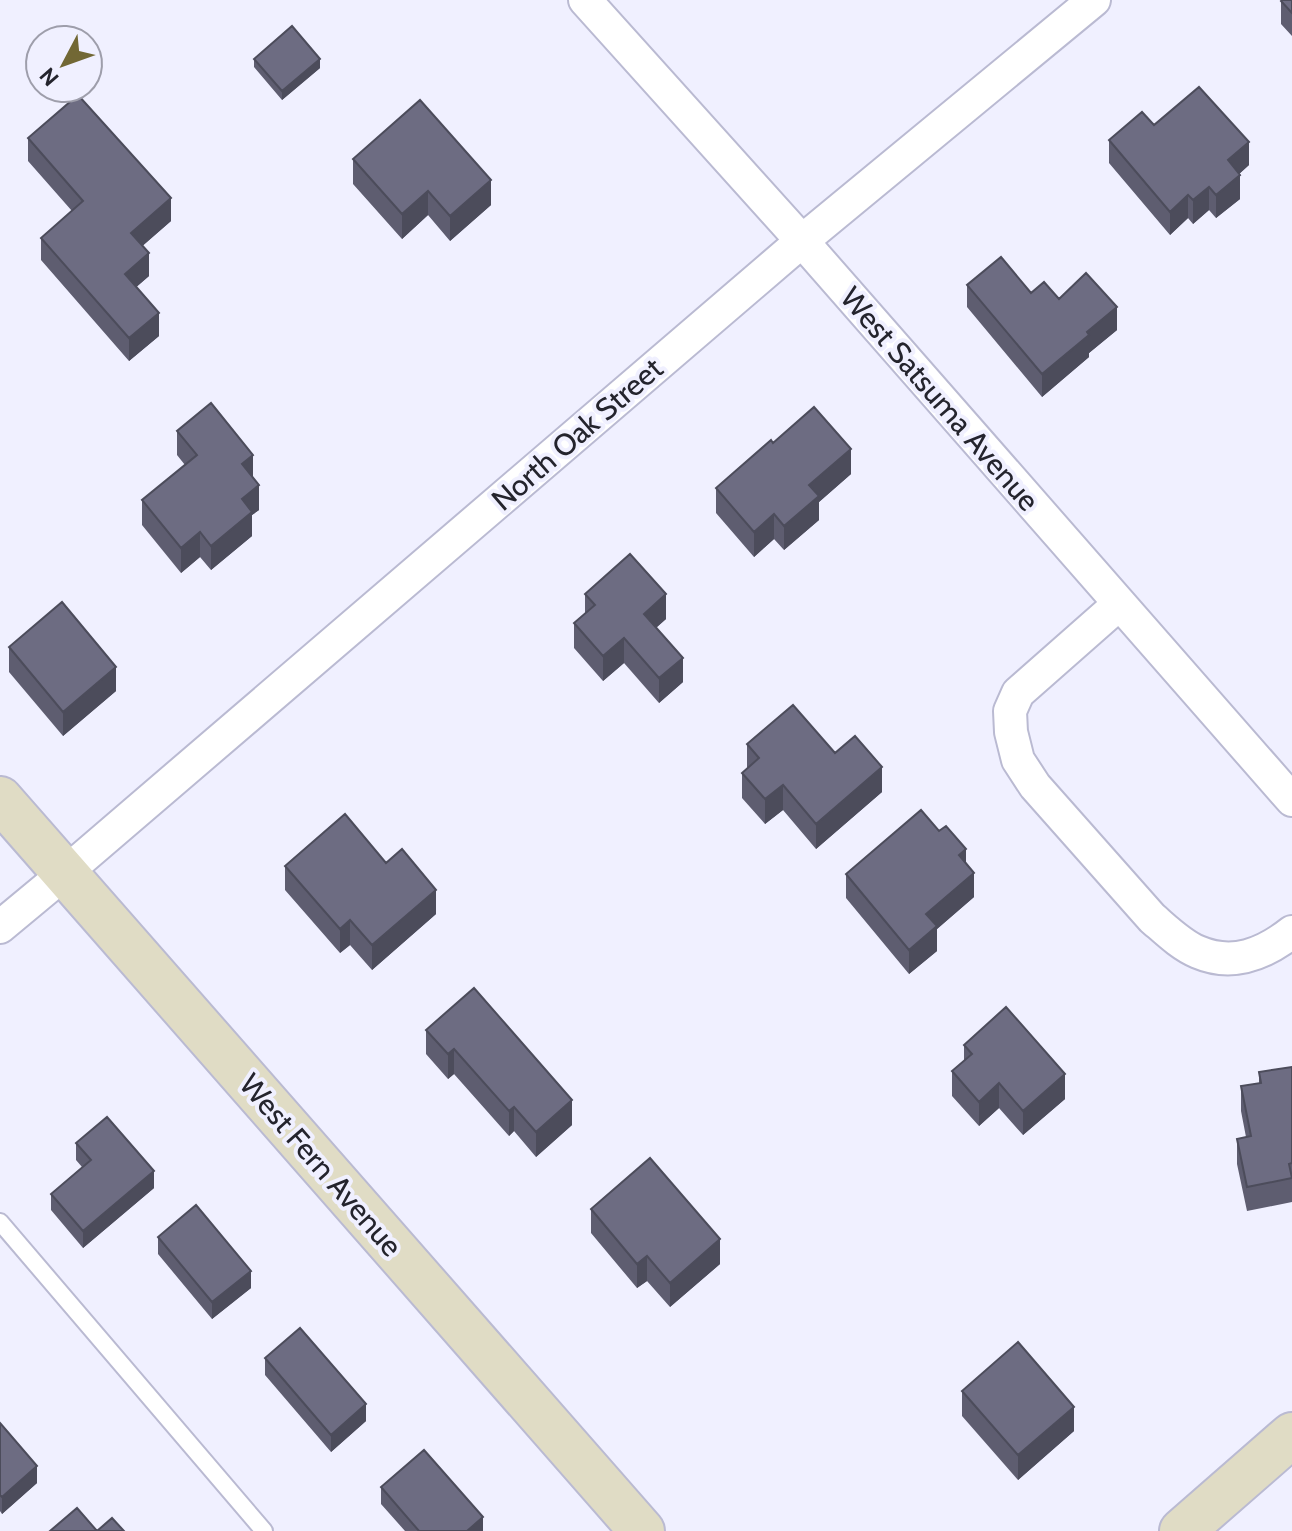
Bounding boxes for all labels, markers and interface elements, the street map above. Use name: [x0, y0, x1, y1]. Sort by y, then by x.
north arrow: [24, 24, 104, 104]
text: N: [34, 62, 65, 92]
street label: West Satsuma Avenue: [833, 280, 1047, 518]
street label: North Oak Street: [484, 350, 670, 518]
street label: West Fern Avenue: [232, 1066, 410, 1264]

